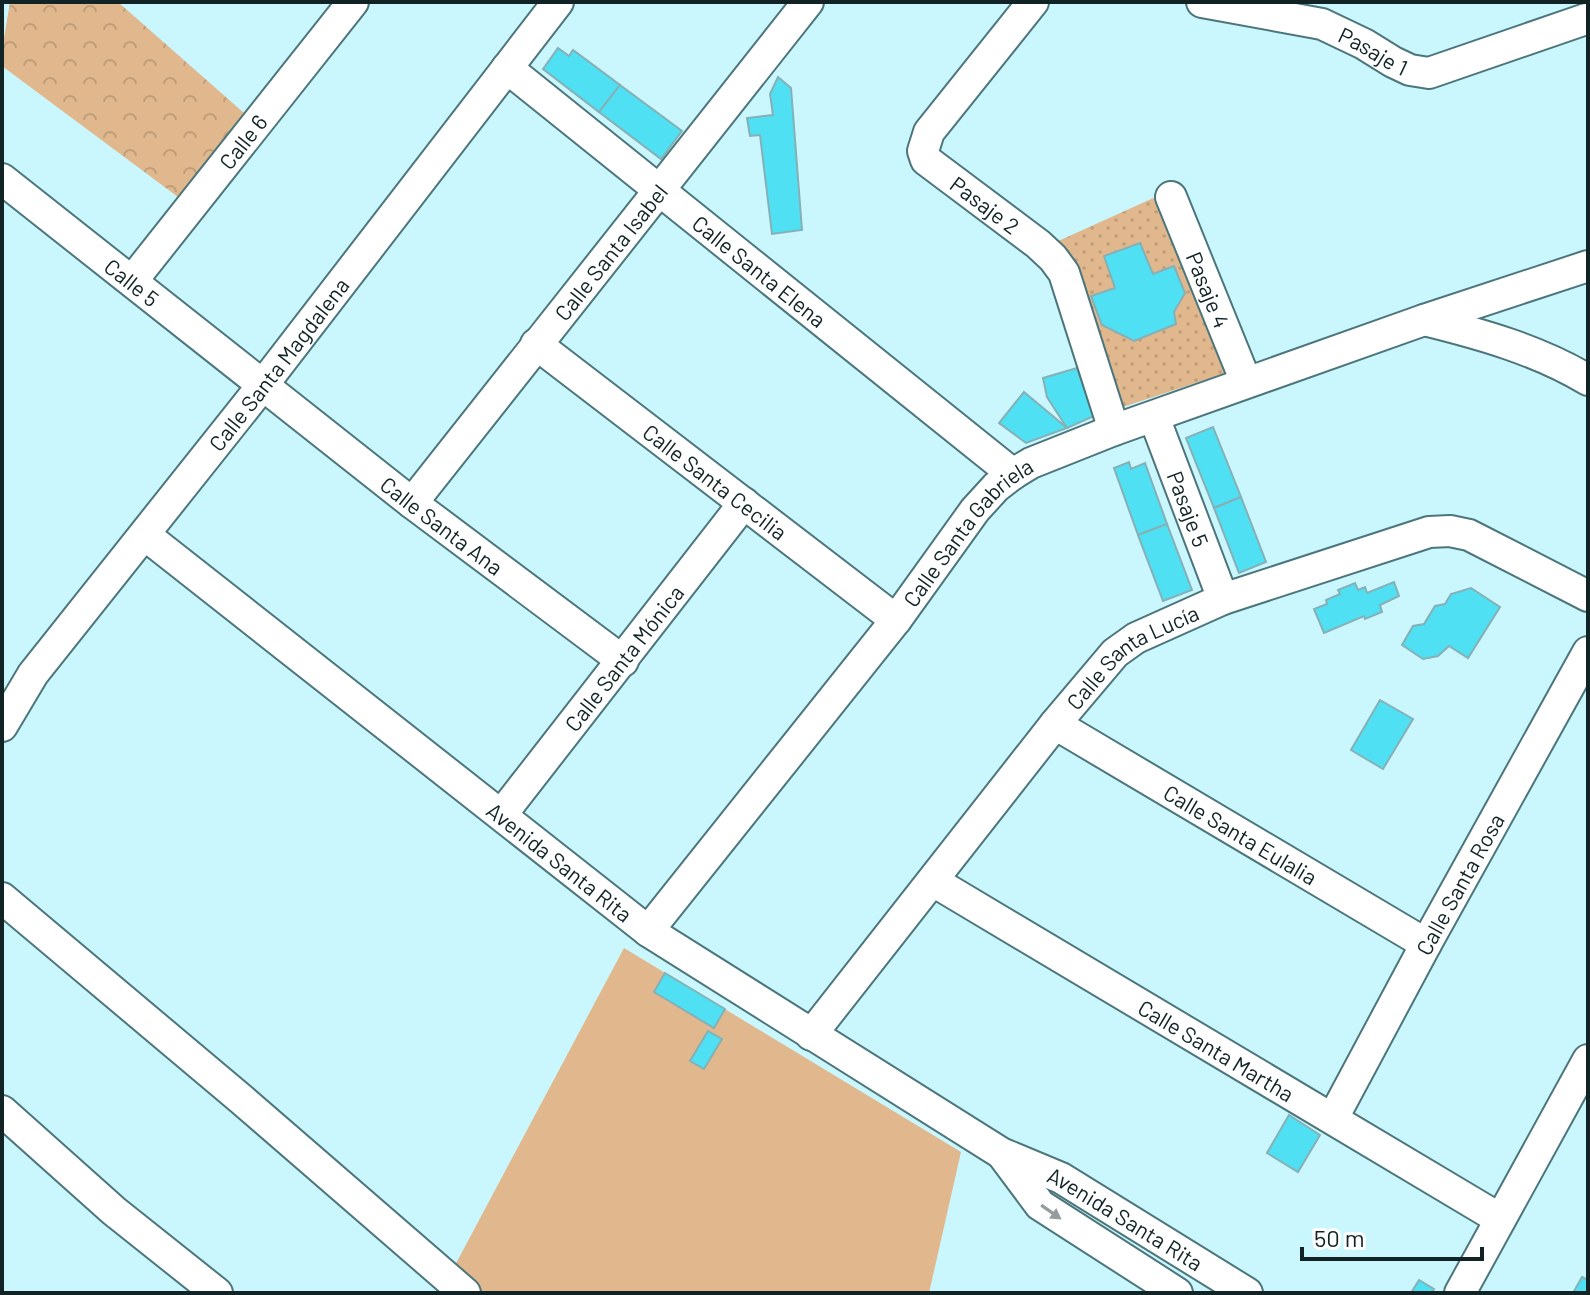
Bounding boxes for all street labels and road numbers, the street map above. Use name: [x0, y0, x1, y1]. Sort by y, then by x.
street label: Pasaje 1: [1335, 21, 1412, 80]
street label: Calle 6: [213, 109, 272, 174]
street label: Pasaje 2: [946, 170, 1025, 239]
street label: Calle Santa Isabel: [549, 179, 672, 325]
street label: Calle Santa Elena: [688, 209, 832, 332]
street label: Pasaje 4: [1182, 248, 1236, 331]
street label: Calle 5: [100, 252, 165, 311]
street label: Calle Santa Magdalena: [203, 272, 354, 456]
street label: Calle Santa Cecilia: [638, 418, 792, 545]
street label: Calle Santa Gabriela: [897, 452, 1037, 611]
street label: Pasaje 5: [1163, 467, 1215, 550]
street label: Calle Santa Ana: [376, 471, 509, 580]
street label: Calle Santa Mónica: [559, 579, 689, 736]
street label: Calle Santa Lucía: [1060, 599, 1202, 714]
street label: Calle Santa Eulalia: [1159, 779, 1322, 890]
street label: Avenida Santa Rita: [482, 796, 638, 927]
street label: Calle Santa Rosa: [1410, 809, 1509, 959]
street label: Calle Santa Martha: [1134, 994, 1299, 1106]
street label: Avenida Santa Rita: [1044, 1161, 1208, 1276]

